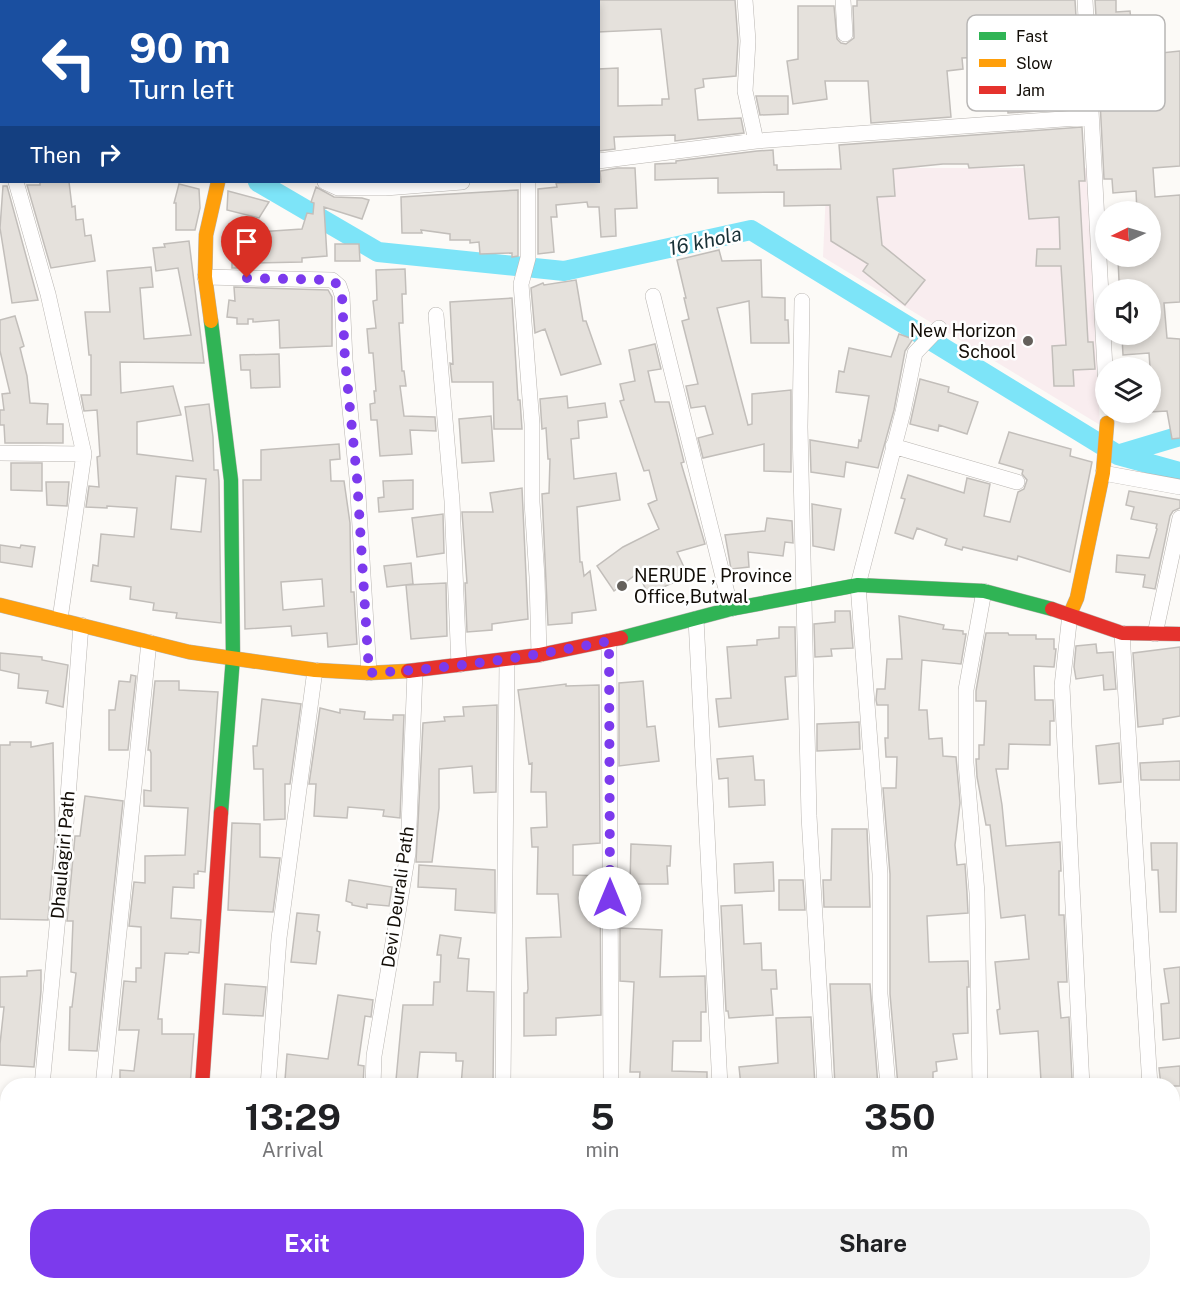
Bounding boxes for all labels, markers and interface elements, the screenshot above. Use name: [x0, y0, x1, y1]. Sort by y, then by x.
legend: [967, 15, 1165, 111]
text: 90 m: [129, 23, 231, 72]
icon: left: [30, 24, 108, 102]
text: Fast: [1016, 27, 1048, 46]
text: Slow: [1016, 54, 1053, 73]
text: Turn left: [129, 73, 235, 105]
text: Jam: [1016, 81, 1045, 100]
icon: right: [93, 138, 126, 171]
text: Then: [30, 142, 81, 168]
north arrow: [1095, 201, 1161, 267]
map controls: [1095, 201, 1161, 423]
pin: [221, 216, 272, 278]
water label: 16 khola: [666, 222, 744, 260]
icon: arrive: [230, 225, 263, 258]
button: sound: [1095, 279, 1161, 345]
place label: New Horizon School: [910, 320, 1016, 362]
marker: New Horizon School: [1021, 334, 1035, 348]
button: layers: [1095, 357, 1161, 423]
place label: NERUDE , Province Office,Butwal: [634, 565, 792, 607]
marker: NERUDE , Province Office,Butwal: [615, 579, 629, 593]
street label: Dhaulagiri Path: [46, 790, 79, 920]
street label: Devi Deurali Path: [377, 825, 418, 969]
position arrow: [578, 866, 642, 930]
text: 13:29: [245, 1096, 341, 1138]
text: 5: [590, 1096, 615, 1138]
text: 350: [864, 1096, 935, 1138]
text: Arrival: [262, 1138, 324, 1162]
text: min: [585, 1138, 619, 1162]
text: m: [891, 1138, 908, 1162]
button: Exit: [30, 1209, 584, 1278]
button: Share: [596, 1209, 1150, 1278]

